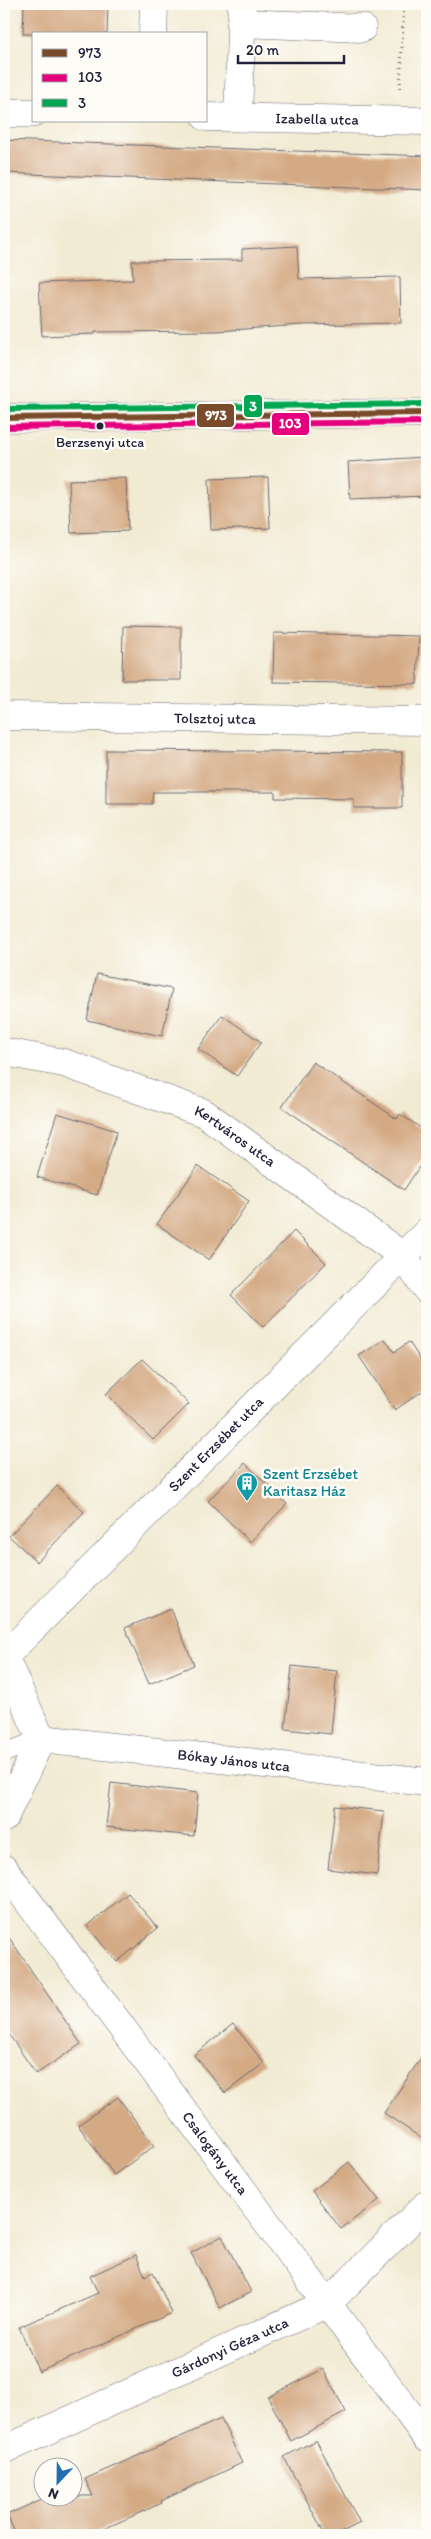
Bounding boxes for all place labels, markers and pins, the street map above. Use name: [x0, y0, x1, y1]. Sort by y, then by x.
marker: Berzsenyi utca: [95, 421, 105, 431]
place label: Berzsenyi utca: [56, 434, 144, 451]
place label: Szent Erzsébet Karitasz Ház: [263, 1465, 358, 1500]
building icon: Szent Erzsébet Karitasz Ház: [235, 1471, 259, 1502]

